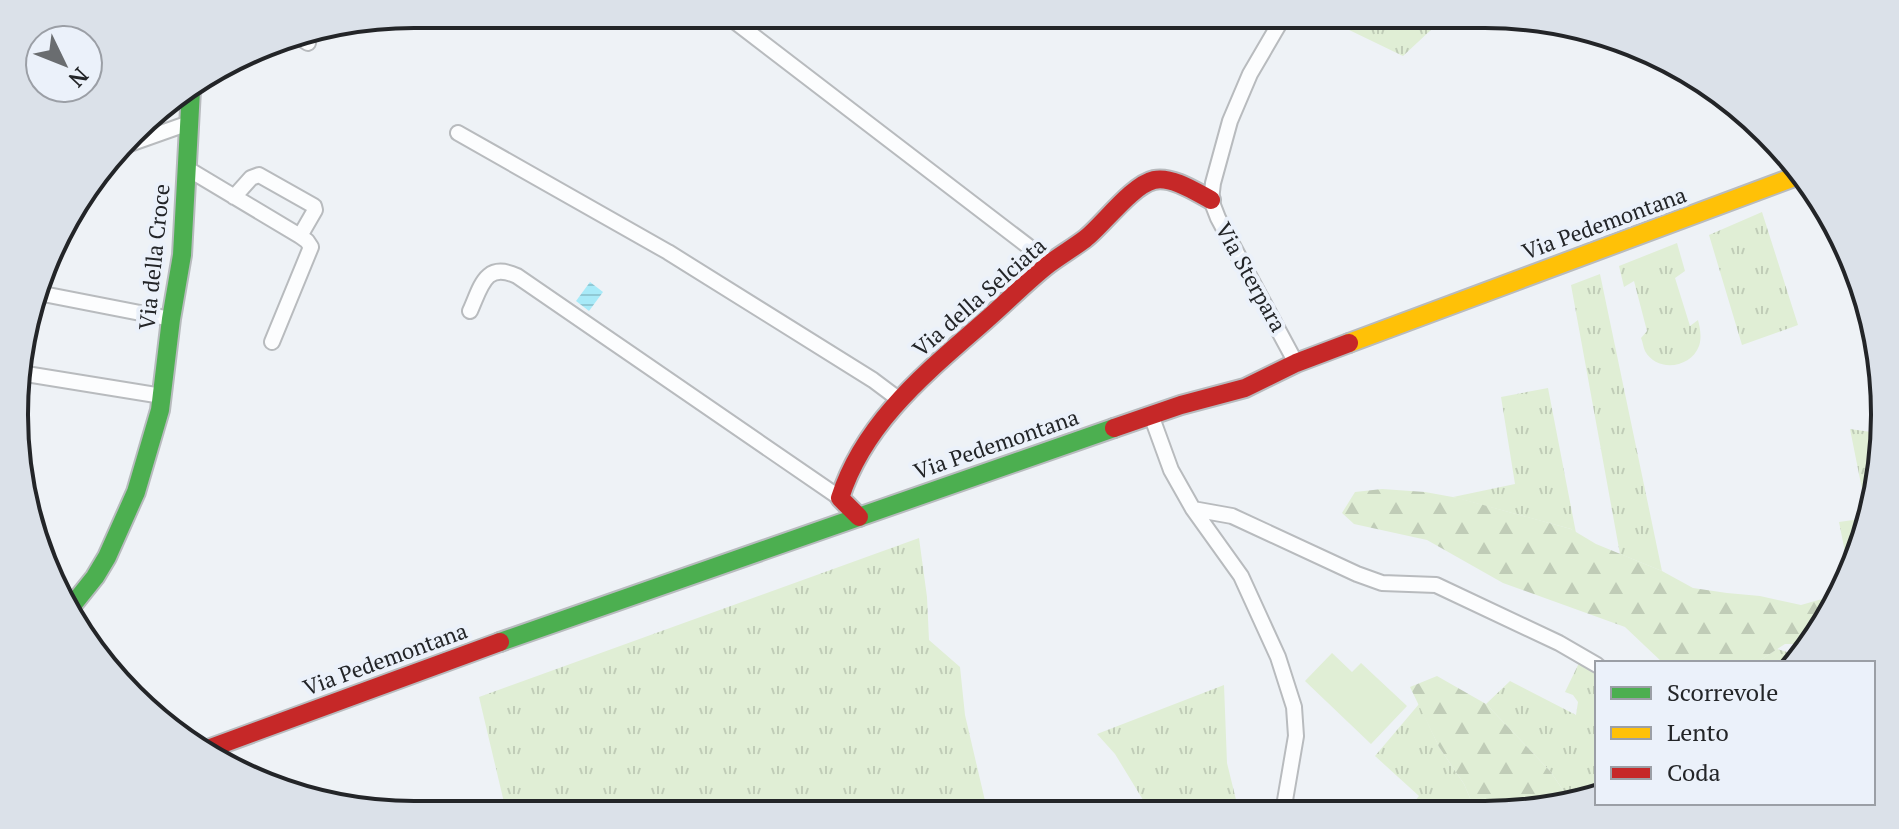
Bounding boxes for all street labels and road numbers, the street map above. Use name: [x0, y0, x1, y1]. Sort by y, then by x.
street label: Via Pedemontana: [1518, 179, 1690, 266]
street label: Via della Croce: [131, 182, 176, 331]
street label: Via Sterpara: [1209, 217, 1293, 337]
street label: Via della Selciata: [906, 231, 1052, 363]
street label: Via Pedemontana: [910, 402, 1082, 485]
street label: Via Pedemontana: [299, 615, 471, 702]

